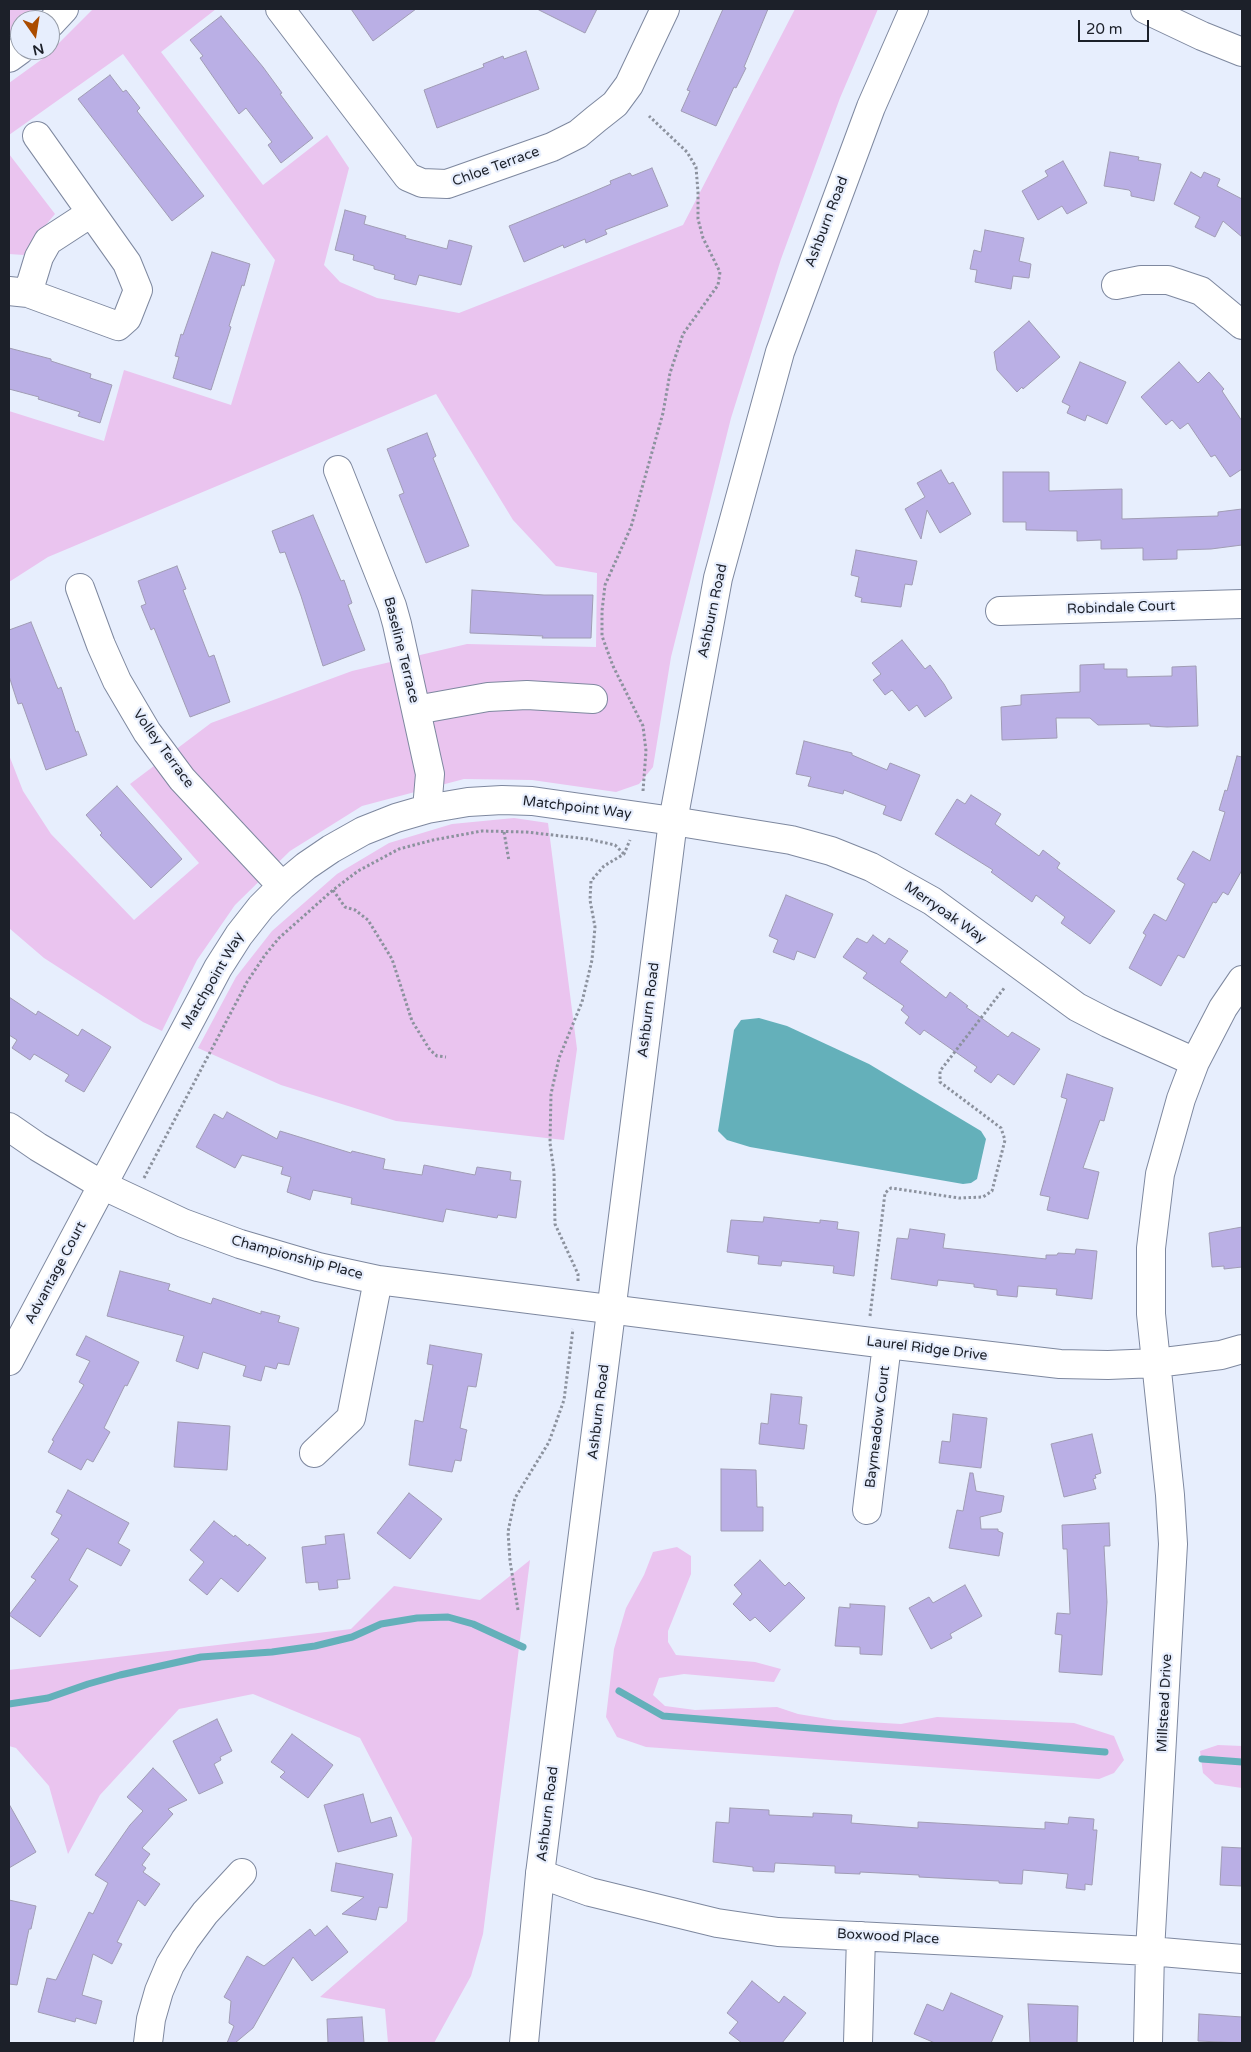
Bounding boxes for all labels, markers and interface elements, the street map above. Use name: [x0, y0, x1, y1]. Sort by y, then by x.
north arrow: [10, 10, 60, 60]
scale bar: [1081, 10, 1152, 42]
text: 20 m: [1086, 20, 1123, 38]
text: N: [31, 40, 46, 59]
street label: Chloe Terrace: [450, 143, 542, 191]
street label: Ashburn Road: [802, 174, 852, 270]
street label: Ashburn Road: [695, 562, 731, 660]
street label: Baseline Terrace: [380, 595, 422, 705]
street label: Robindale Court: [1067, 598, 1175, 618]
street label: Volley Terrace: [129, 706, 197, 792]
street label: Matchpoint Way: [522, 793, 632, 823]
street label: Merryoak Way: [901, 879, 989, 947]
street label: Matchpoint Way: [178, 929, 248, 1033]
street label: Ashburn Road: [635, 961, 663, 1059]
street label: Advantage Court: [22, 1219, 90, 1327]
street label: Championship Place: [229, 1232, 365, 1284]
street label: Laurel Ridge Drive: [866, 1333, 988, 1365]
street label: Ashburn Road: [585, 1363, 613, 1461]
street label: Baymeadow Court: [862, 1365, 894, 1489]
street label: Millstead Drive: [1154, 1653, 1176, 1753]
street label: Ashburn Road: [534, 1765, 562, 1863]
street label: Boxwood Place: [837, 1926, 939, 1948]

